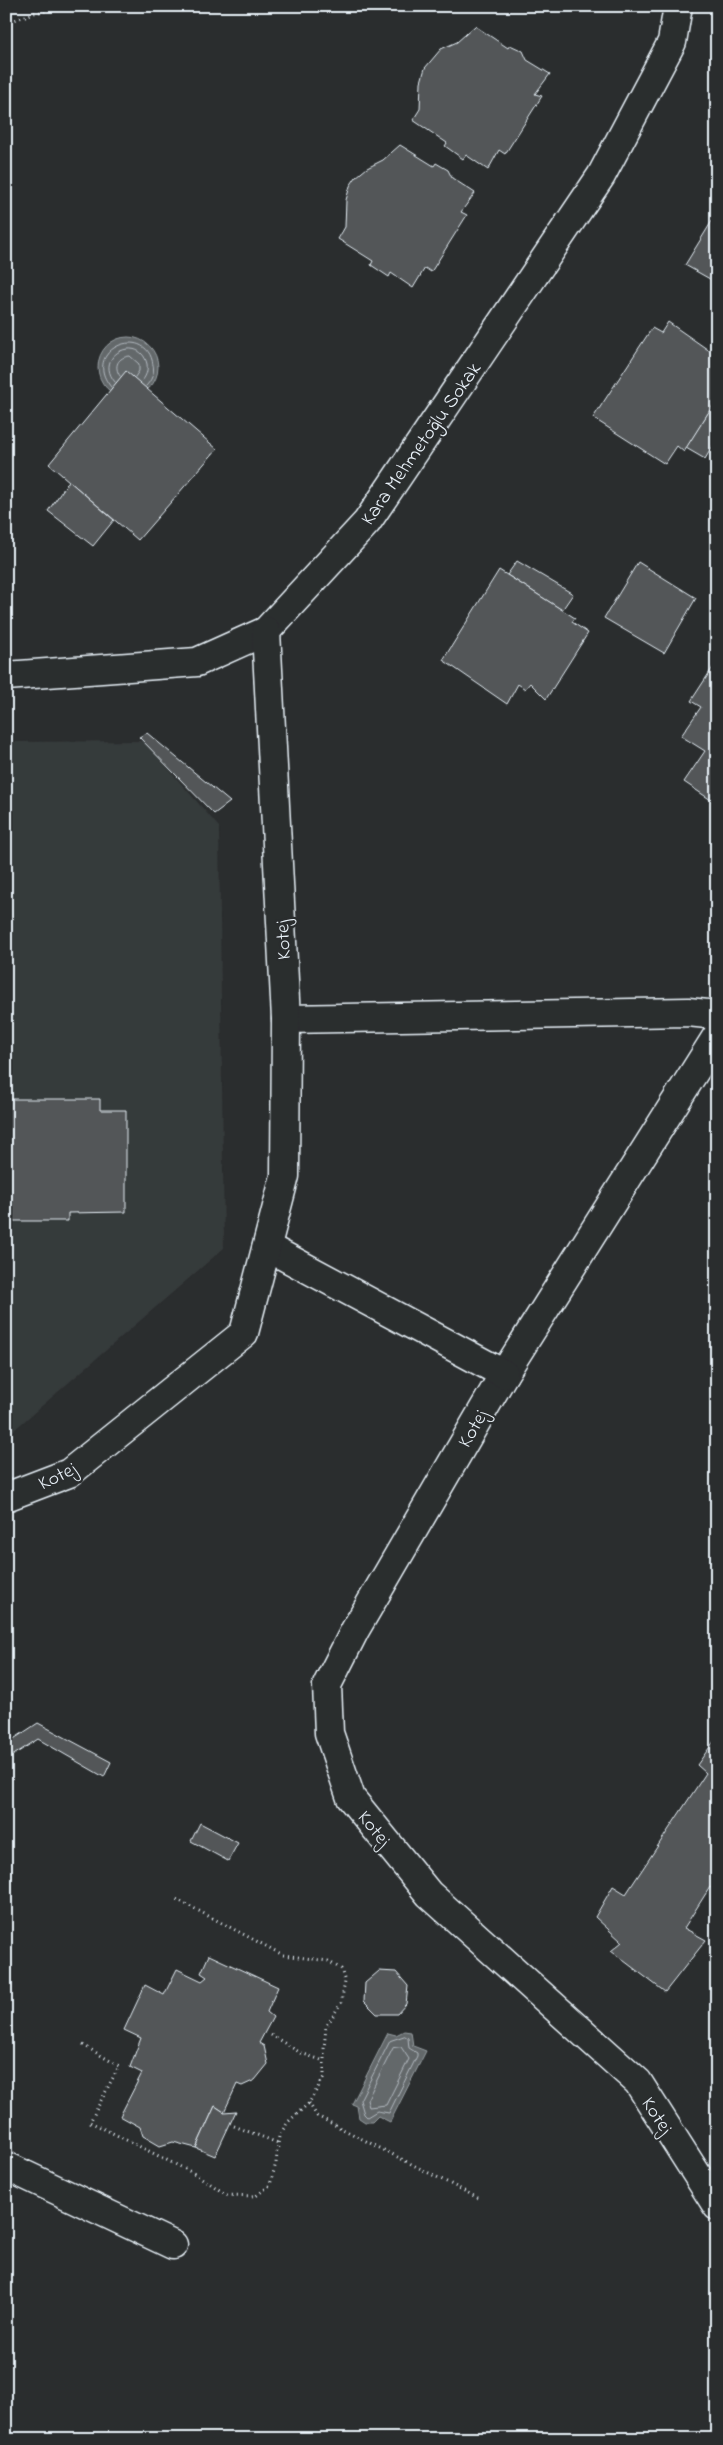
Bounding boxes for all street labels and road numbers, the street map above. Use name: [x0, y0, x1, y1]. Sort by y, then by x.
street label: Kara Mehmetoğlu Sokak: [355, 357, 490, 533]
street label: Kotej: [269, 918, 300, 960]
street label: Kotej: [452, 1404, 497, 1454]
street label: Kotej: [34, 1455, 83, 1499]
street label: Kotej: [349, 1805, 397, 1855]
street label: Kotej: [633, 2092, 679, 2142]

